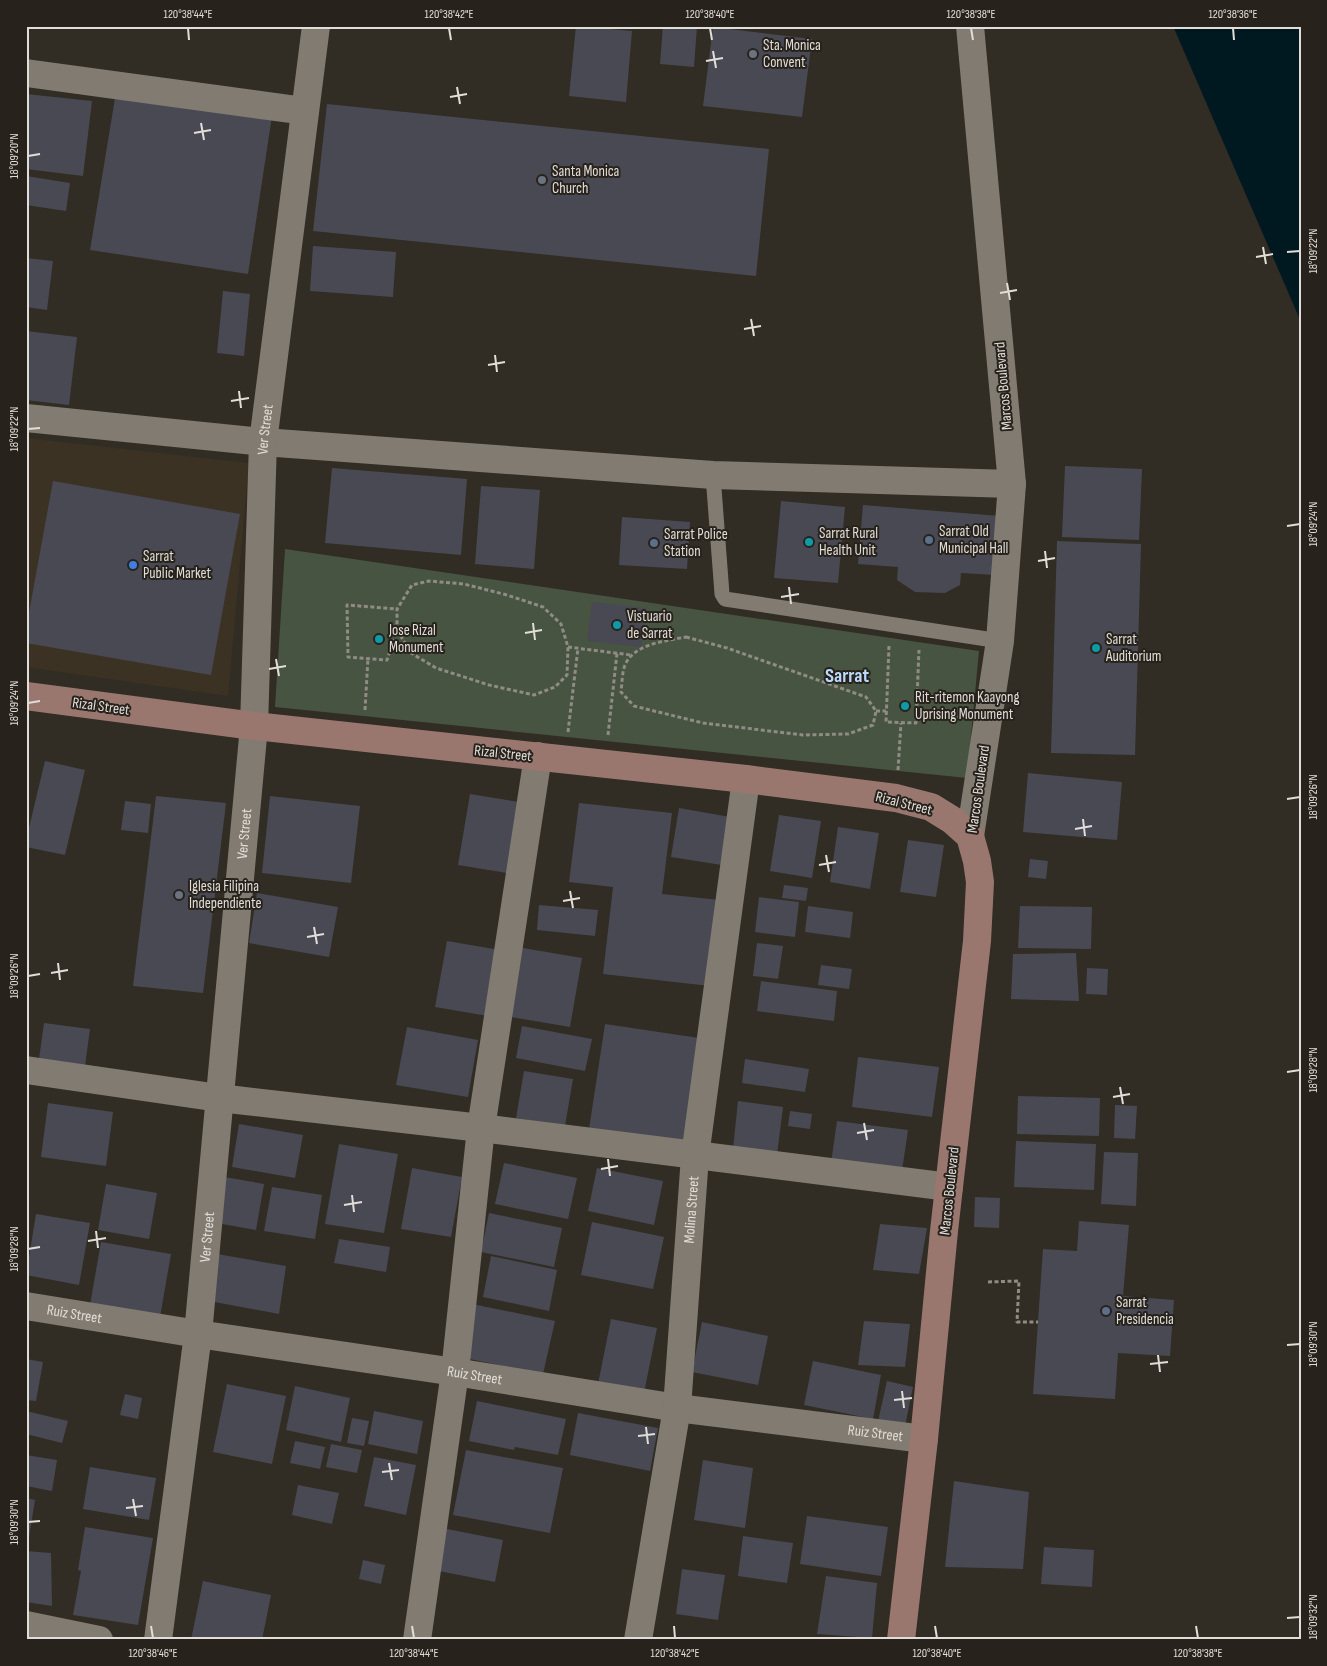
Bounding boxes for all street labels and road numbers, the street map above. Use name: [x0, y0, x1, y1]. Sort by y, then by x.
street label: Marcos Boulevard: [990, 341, 1017, 431]
street label: Ver Street: [254, 403, 278, 455]
street label: Rizal Street: [71, 693, 131, 720]
street label: Rizal Street: [473, 741, 533, 766]
street label: Marcos Boulevard: [963, 744, 994, 834]
street label: Rizal Street: [874, 787, 935, 820]
street label: Ver Street: [233, 807, 256, 860]
street label: Marcos Boulevard: [935, 1146, 964, 1236]
street label: Molina Street: [680, 1175, 704, 1244]
street label: Ver Street: [196, 1211, 219, 1263]
street label: Ruiz Street: [45, 1301, 104, 1328]
street label: Ruiz Street: [446, 1362, 504, 1390]
street label: Ruiz Street: [847, 1421, 905, 1446]

